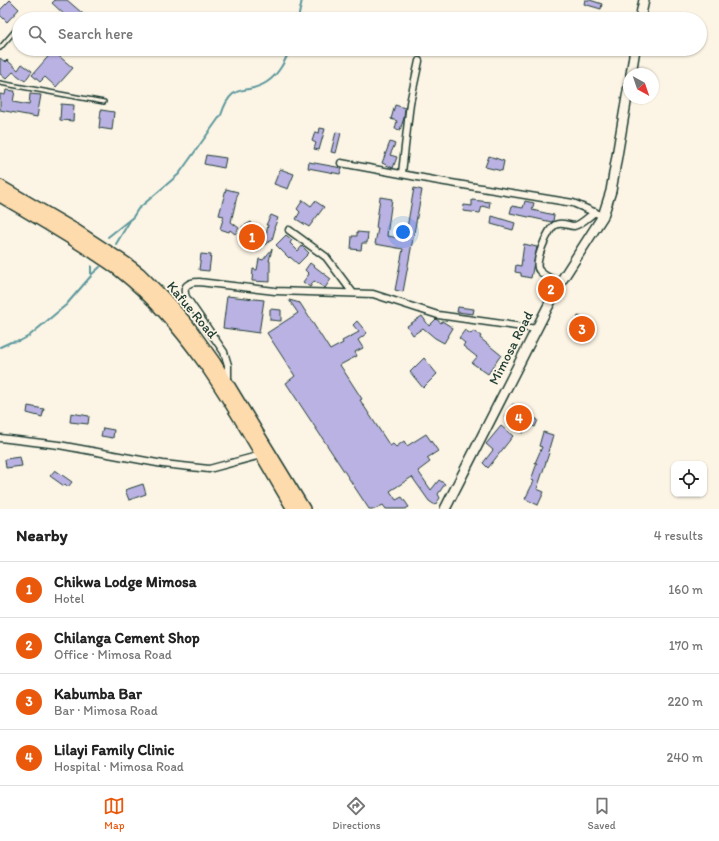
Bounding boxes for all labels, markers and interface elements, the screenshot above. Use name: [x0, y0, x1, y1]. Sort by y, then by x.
search box: [12, 12, 707, 56]
icon: search: [26, 23, 48, 45]
text: Search here: [58, 25, 133, 43]
north arrow: [623, 68, 659, 104]
pin: 1: [239, 222, 265, 252]
your location: [393, 222, 413, 242]
pin: 2: [538, 274, 564, 304]
street label: Kafue Road: [163, 278, 221, 342]
street label: Mimosa Road: [485, 308, 537, 388]
pin: 3: [569, 314, 595, 344]
pin: 4: [506, 403, 532, 433]
map controls: [671, 461, 707, 497]
button: locate: [671, 461, 707, 497]
text: Nearby: [16, 525, 68, 545]
text: 4 results: [654, 528, 703, 543]
text: Chikwa Lodge Mimosa: [54, 573, 197, 591]
text: 1: [26, 582, 32, 597]
text: 160 m: [668, 582, 703, 597]
text: Hotel: [54, 591, 84, 606]
text: Chilanga Cement Shop: [54, 629, 200, 647]
text: 2: [26, 638, 32, 653]
text: 170 m: [669, 638, 703, 653]
text: Office · Mimosa Road: [54, 647, 172, 662]
text: Kabumba Bar: [54, 685, 142, 703]
text: 3: [25, 694, 33, 709]
text: 220 m: [667, 694, 703, 709]
text: Bar · Mimosa Road: [54, 703, 158, 718]
text: Lilayi Family Clinic: [54, 741, 174, 759]
text: 4: [25, 750, 33, 765]
text: 240 m: [666, 750, 703, 765]
text: Hospital · Mimosa Road: [54, 759, 184, 774]
tab: Map: [103, 795, 125, 832]
tab: Directions: [332, 795, 381, 832]
tab: Saved: [587, 795, 616, 832]

